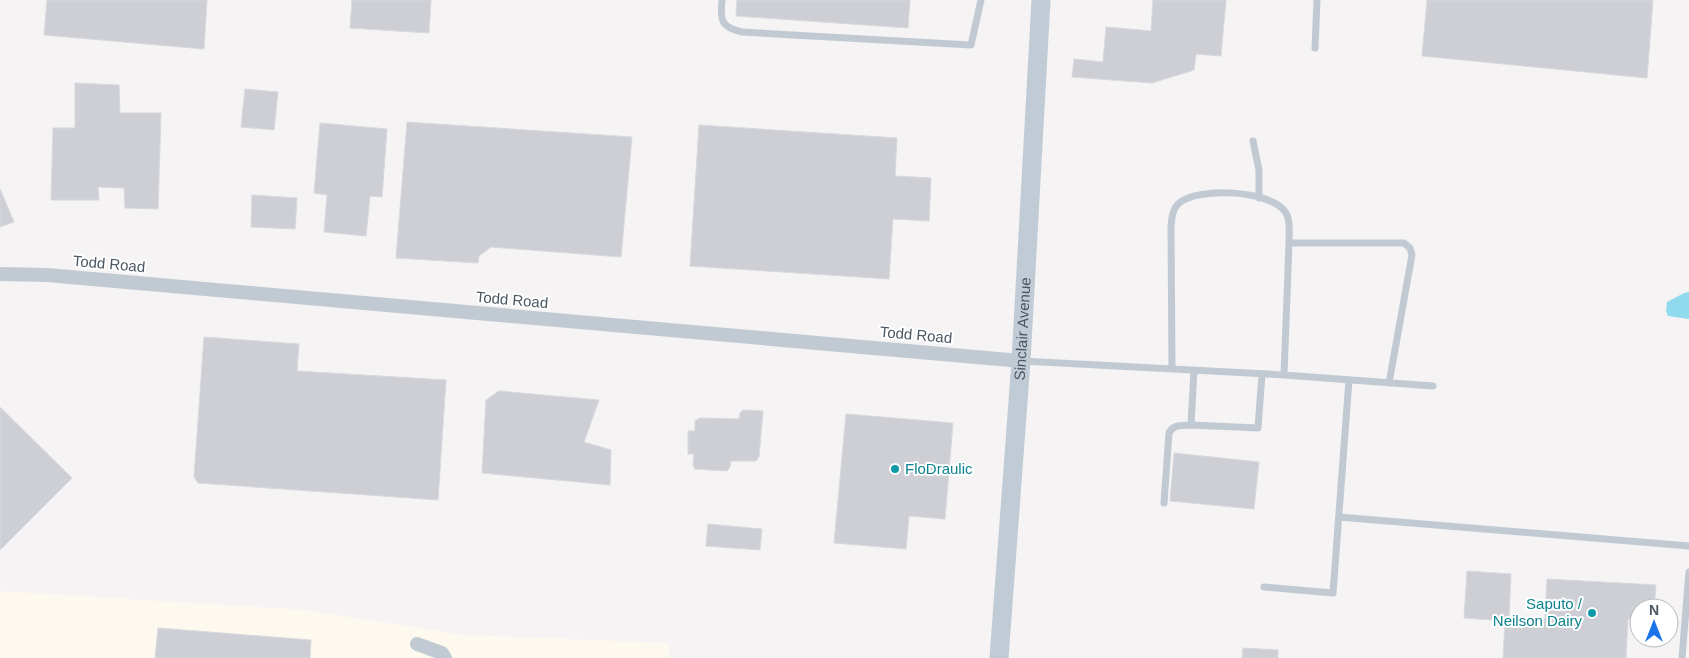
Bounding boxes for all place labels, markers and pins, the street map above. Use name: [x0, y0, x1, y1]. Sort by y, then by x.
place label: FloDraulic: [905, 460, 973, 477]
marker: FloDraulic: [889, 463, 901, 475]
place label: Saputo / Neilson Dairy: [1493, 595, 1583, 629]
marker: Saputo / Neilson Dairy: [1586, 607, 1598, 619]

